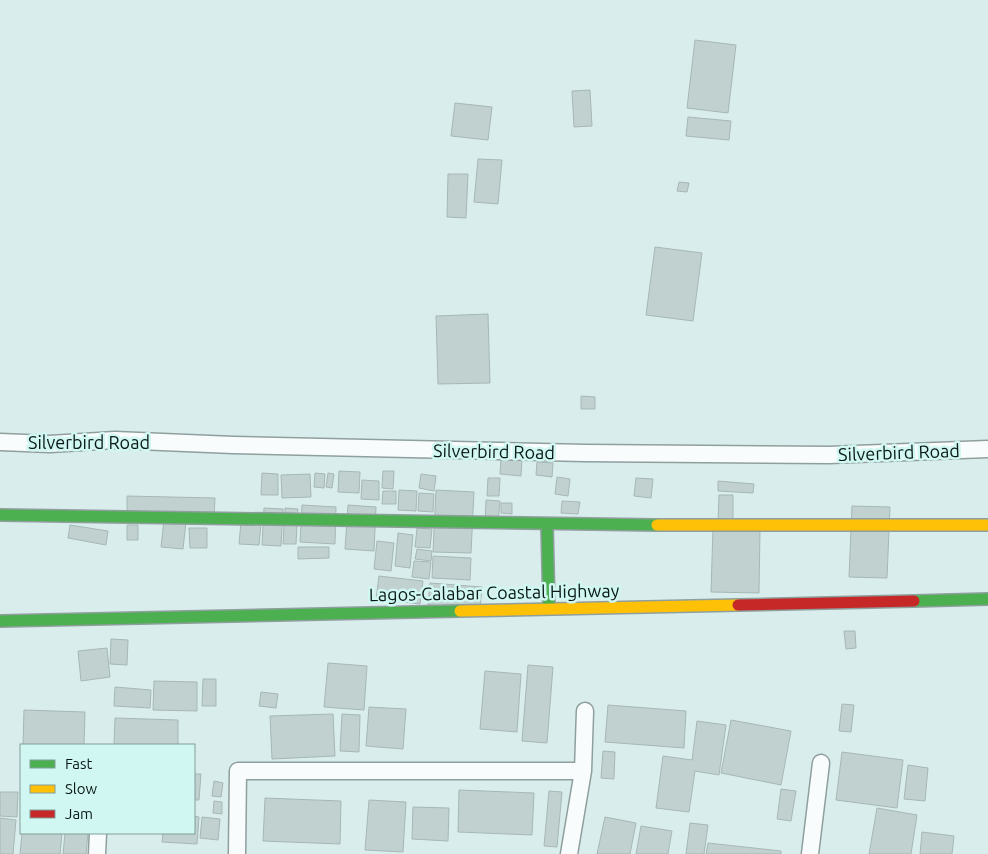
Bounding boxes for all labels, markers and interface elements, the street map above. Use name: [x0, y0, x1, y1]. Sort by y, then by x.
street label: Silverbird Road: [28, 432, 150, 452]
street label: Silverbird Road: [433, 440, 555, 462]
street label: Silverbird Road: [838, 440, 960, 464]
street label: Lagos-Calabar Coastal Highway: [369, 580, 620, 604]
legend: [20, 744, 195, 834]
text: Fast: [65, 755, 93, 772]
text: Slow: [65, 780, 98, 797]
text: Jam: [65, 805, 93, 822]

